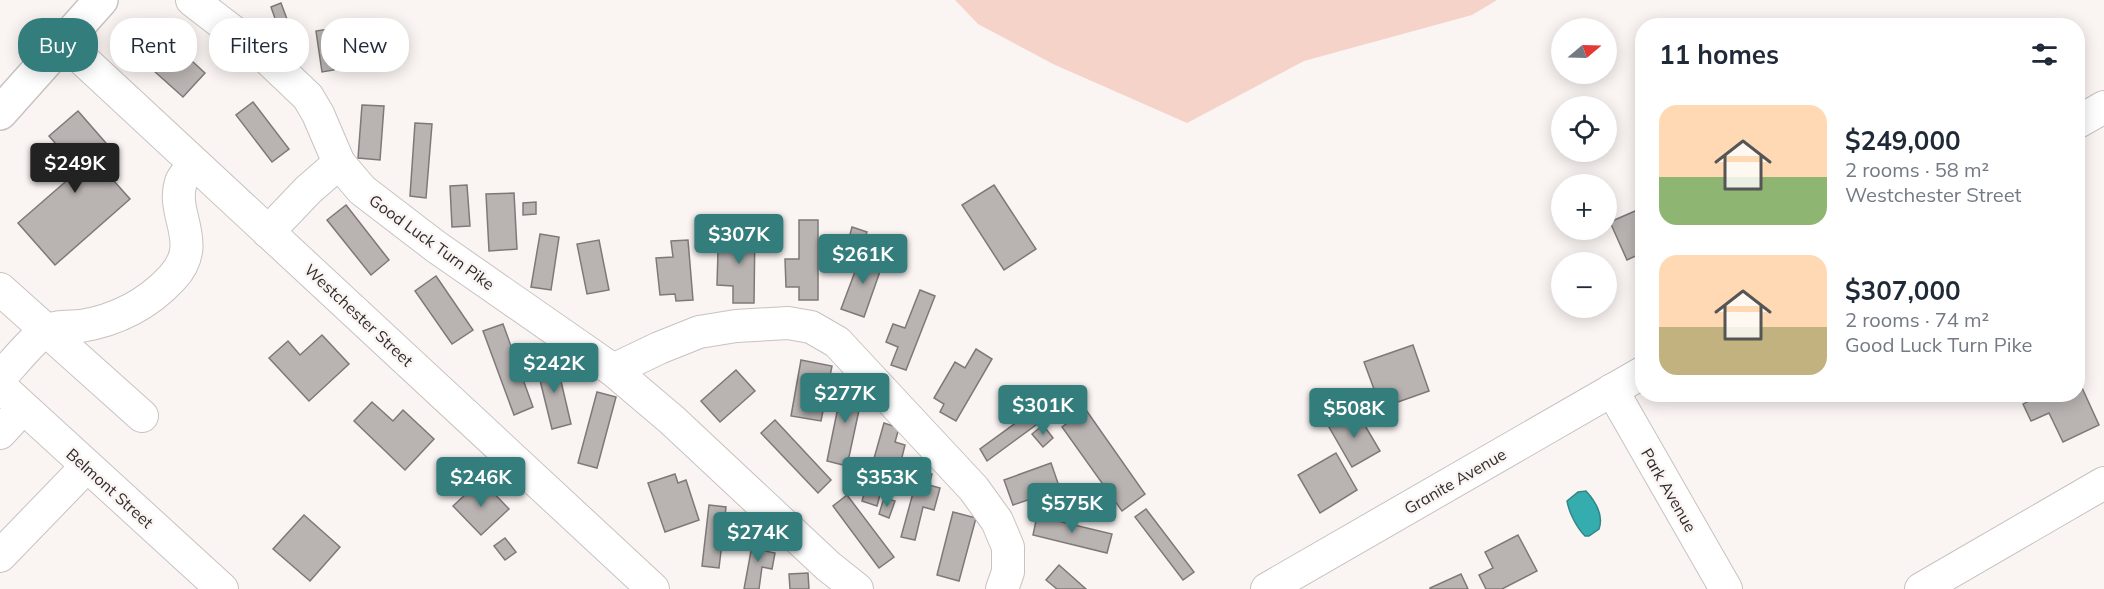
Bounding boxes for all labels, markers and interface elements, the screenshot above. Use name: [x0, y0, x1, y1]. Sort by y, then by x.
chip: Buy: [18, 18, 98, 72]
chip: Rent: [110, 18, 197, 72]
chip: Filters: [209, 18, 309, 72]
chip: New: [321, 18, 409, 72]
north arrow: [1551, 18, 1617, 84]
map controls: [1551, 18, 1617, 318]
text: 11 homes: [1659, 38, 1779, 71]
icon: filters: [2028, 38, 2061, 71]
button: locate: [1551, 96, 1617, 162]
text: $249,000: [1845, 124, 1961, 157]
icon: home: [1707, 129, 1779, 201]
pin: $249K: [33, 143, 117, 194]
text: $249K: [44, 150, 106, 175]
text: 2 rooms · 58 m²: [1845, 157, 1989, 182]
button: +: [1551, 174, 1617, 240]
text: Westchester Street: [1845, 182, 2022, 207]
street label: Good Luck Turn Pike: [365, 190, 499, 294]
pin: $307K: [697, 214, 781, 265]
text: $307K: [708, 221, 770, 246]
pin: $261K: [821, 234, 905, 285]
text: $261K: [832, 241, 894, 266]
button: −: [1551, 252, 1617, 318]
street label: Westchester Street: [301, 260, 418, 371]
text: $307,000: [1845, 274, 1961, 307]
icon: home: [1707, 279, 1779, 351]
text: 2 rooms · 74 m²: [1845, 307, 1989, 332]
text: Good Luck Turn Pike: [1845, 332, 2032, 357]
pin: $242K: [512, 343, 596, 394]
text: $242K: [523, 350, 585, 375]
pin: $277K: [803, 373, 887, 424]
text: $277K: [814, 380, 876, 405]
pin: $301K: [1001, 385, 1085, 436]
pin: $508K: [1312, 388, 1396, 439]
text: $301K: [1012, 392, 1074, 417]
text: $508K: [1323, 395, 1385, 420]
street label: Belmont Street: [62, 444, 158, 532]
street label: Granite Avenue: [1400, 444, 1510, 518]
street label: Park Avenue: [1637, 444, 1701, 536]
pin: $246K: [439, 457, 523, 508]
pin: $353K: [845, 457, 929, 508]
text: $246K: [450, 464, 512, 489]
text: $353K: [856, 464, 918, 489]
pin: $575K: [1030, 483, 1114, 534]
text: $575K: [1041, 490, 1103, 515]
pin: $274K: [716, 512, 800, 563]
text: $274K: [727, 519, 789, 544]

